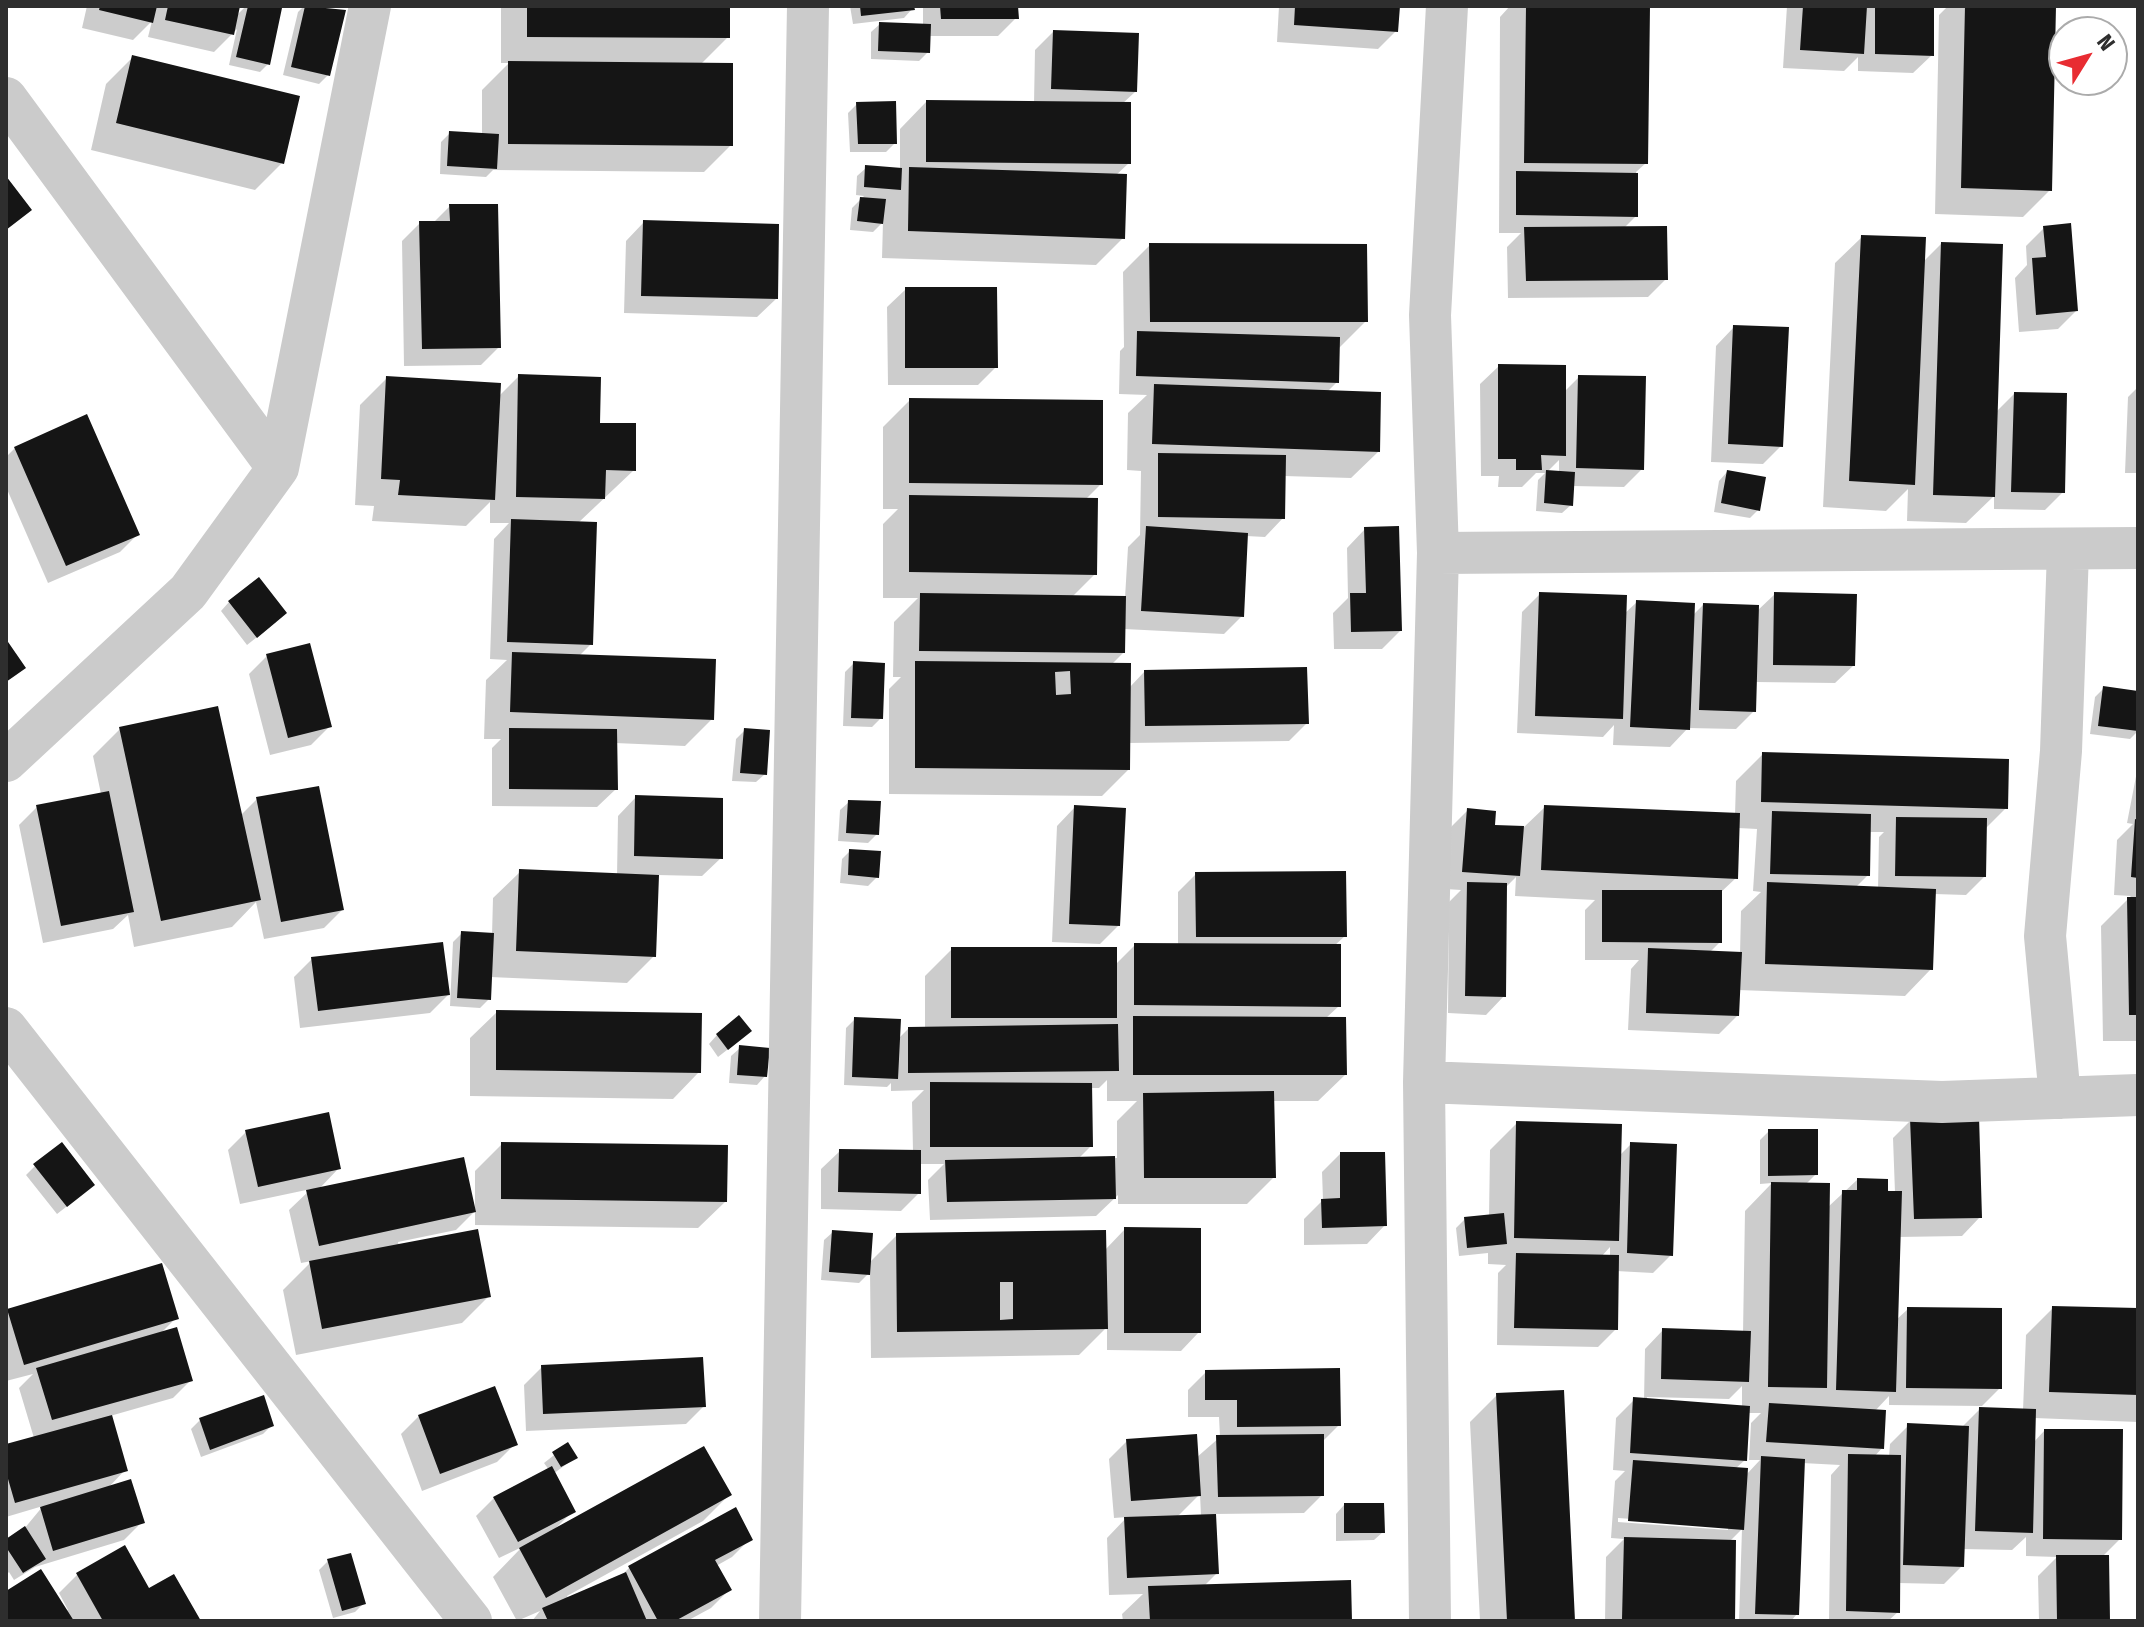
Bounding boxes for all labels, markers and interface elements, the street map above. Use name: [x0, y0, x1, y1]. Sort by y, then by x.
north arrow: [2048, 16, 2128, 96]
text: N: [2091, 29, 2121, 56]

